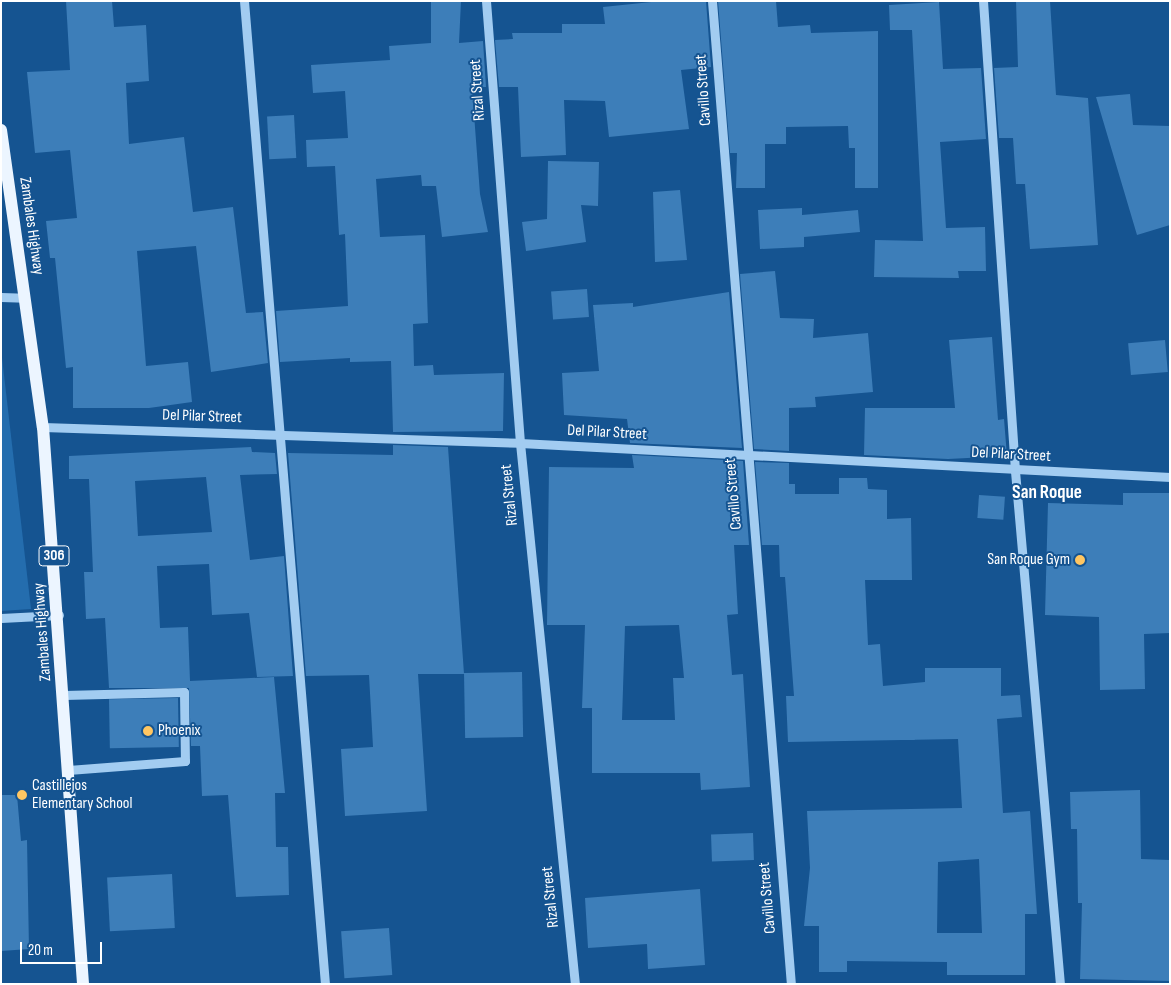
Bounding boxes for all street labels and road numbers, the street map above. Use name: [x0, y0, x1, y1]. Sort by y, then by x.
street label: Cavillo Street: [692, 54, 716, 126]
street label: Rizal Street: [466, 59, 490, 121]
street label: Zambales Highway: [15, 176, 47, 276]
street label: Del Pilar Street: [162, 406, 242, 428]
street label: Del Pilar Street: [567, 421, 647, 445]
street label: Del Pilar Street: [971, 443, 1051, 467]
street label: Cavillo Street: [721, 457, 747, 531]
street label: Rizal Street: [497, 463, 523, 527]
road number: 306: [38, 544, 70, 568]
street label: Zambales Highway: [30, 582, 56, 682]
street label: Cavillo Street: [755, 861, 781, 935]
street label: Rizal Street: [538, 865, 564, 929]

